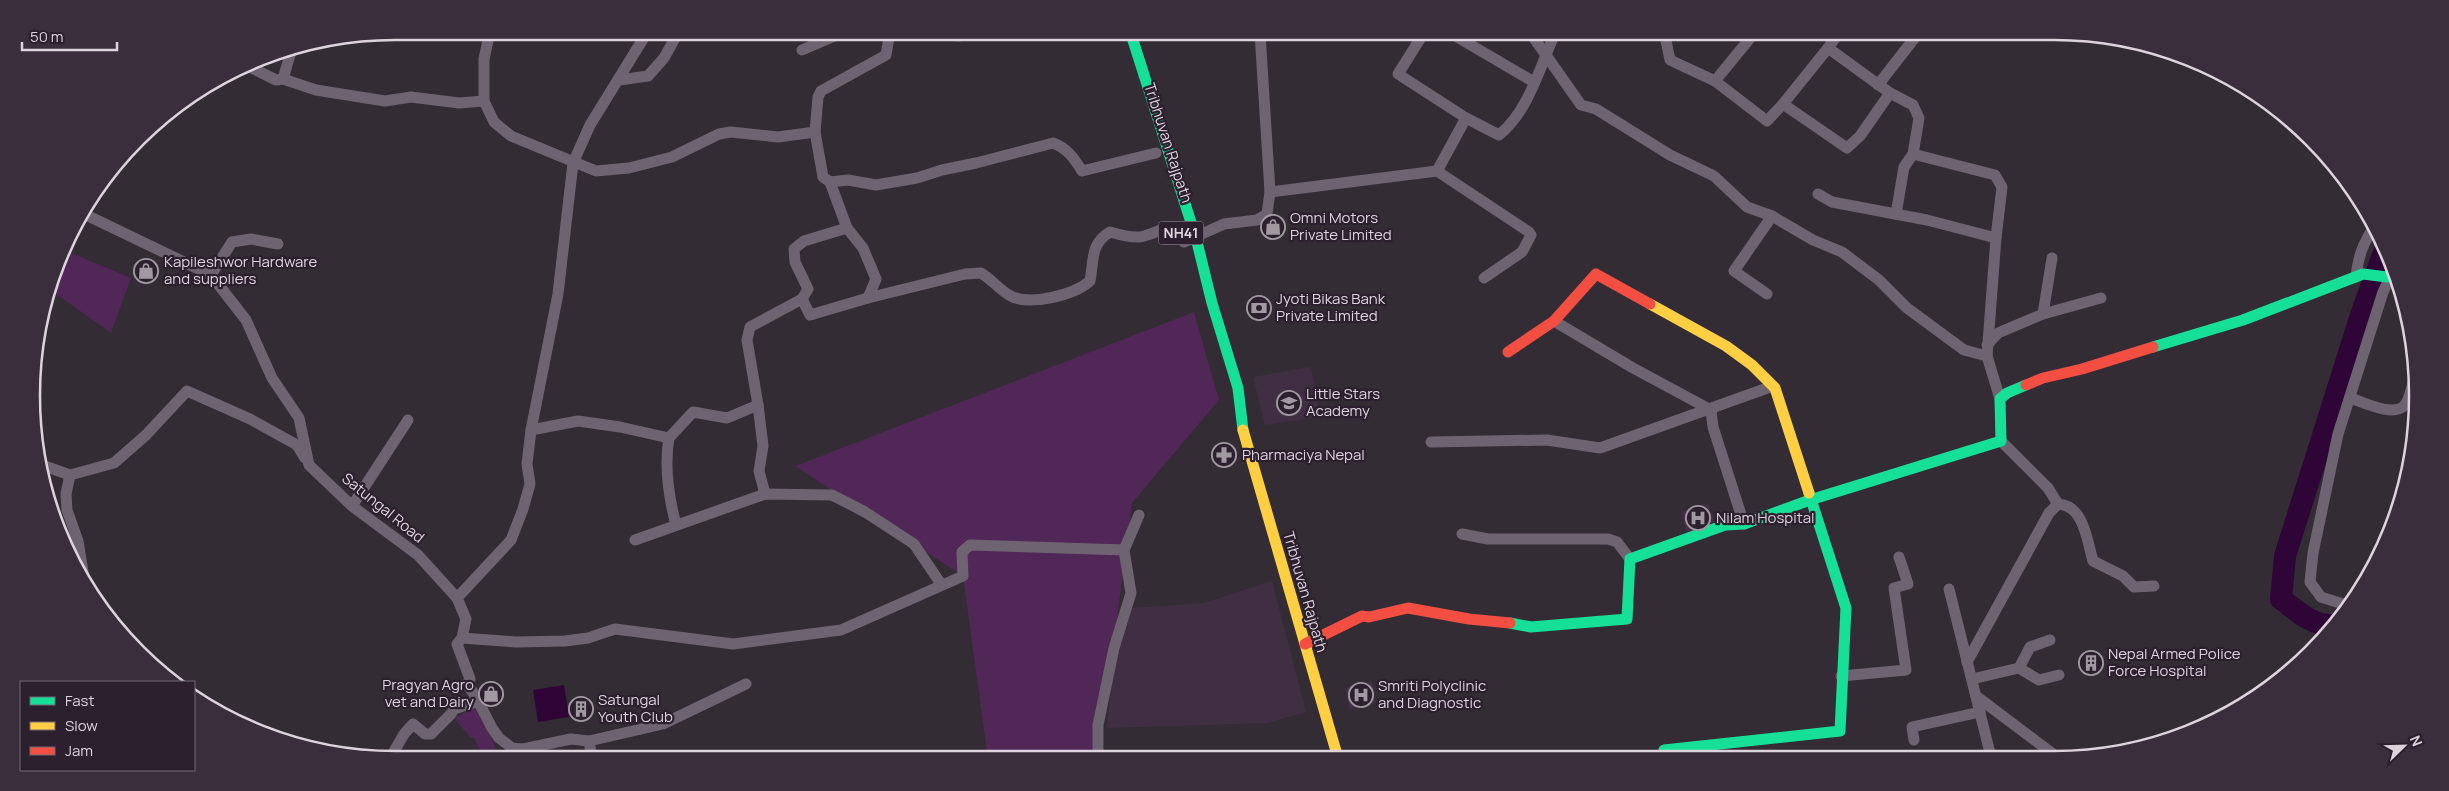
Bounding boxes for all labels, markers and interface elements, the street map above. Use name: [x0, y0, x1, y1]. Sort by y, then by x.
scale bar: [22, 20, 118, 52]
text: 50 m: [30, 26, 64, 47]
street label: Tribhuvan Rajpath: [1139, 80, 1198, 206]
place label: Omni Motors Private Limited: [1290, 207, 1392, 245]
shop icon: Omni Motors Private Limited: [1260, 214, 1286, 240]
road number: NH41: [1158, 222, 1204, 244]
place label: Kapileshwor Hardware and suppliers: [164, 251, 318, 289]
shop icon: Kapileshwor Hardware and suppliers: [133, 258, 159, 284]
place label: Jyoti Bikas Bank Private Limited: [1276, 288, 1386, 326]
bank icon: Jyoti Bikas Bank Private Limited: [1246, 295, 1272, 321]
place label: Little Stars Academy: [1306, 383, 1380, 421]
school or university icon: Little Stars Academy: [1276, 390, 1302, 416]
pharmacy icon: Pharmaciya Nepal: [1211, 442, 1237, 468]
place label: Pharmaciya Nepal: [1242, 444, 1365, 465]
street label: Satungal Road: [338, 468, 429, 547]
hospital icon: Nilam Hospital: [1685, 505, 1711, 531]
place label: Nilam Hospital: [1716, 507, 1815, 528]
street label: Tribhuvan Rajpath: [1278, 529, 1333, 655]
place label: Nepal Armed Police Force Hospital: [2108, 643, 2241, 681]
building icon: Nepal Armed Police Force Hospital: [2078, 650, 2104, 676]
place label: Pragyan Agro vet and Dairy: [382, 674, 474, 712]
place label: Smriti Polyclinic and Diagnostic: [1378, 675, 1486, 713]
legend: [20, 681, 195, 771]
shop icon: Pragyan Agro vet and Dairy: [478, 681, 504, 707]
hospital icon: Smriti Polyclinic and Diagnostic: [1348, 682, 1374, 708]
place label: Satungal Youth Club: [598, 689, 673, 727]
text: Fast: [65, 690, 94, 711]
building icon: Satungal Youth Club: [568, 696, 594, 722]
text: Slow: [65, 715, 98, 736]
north arrow: [2379, 721, 2429, 771]
text: N: [2406, 732, 2427, 749]
text: Jam: [65, 740, 93, 761]

